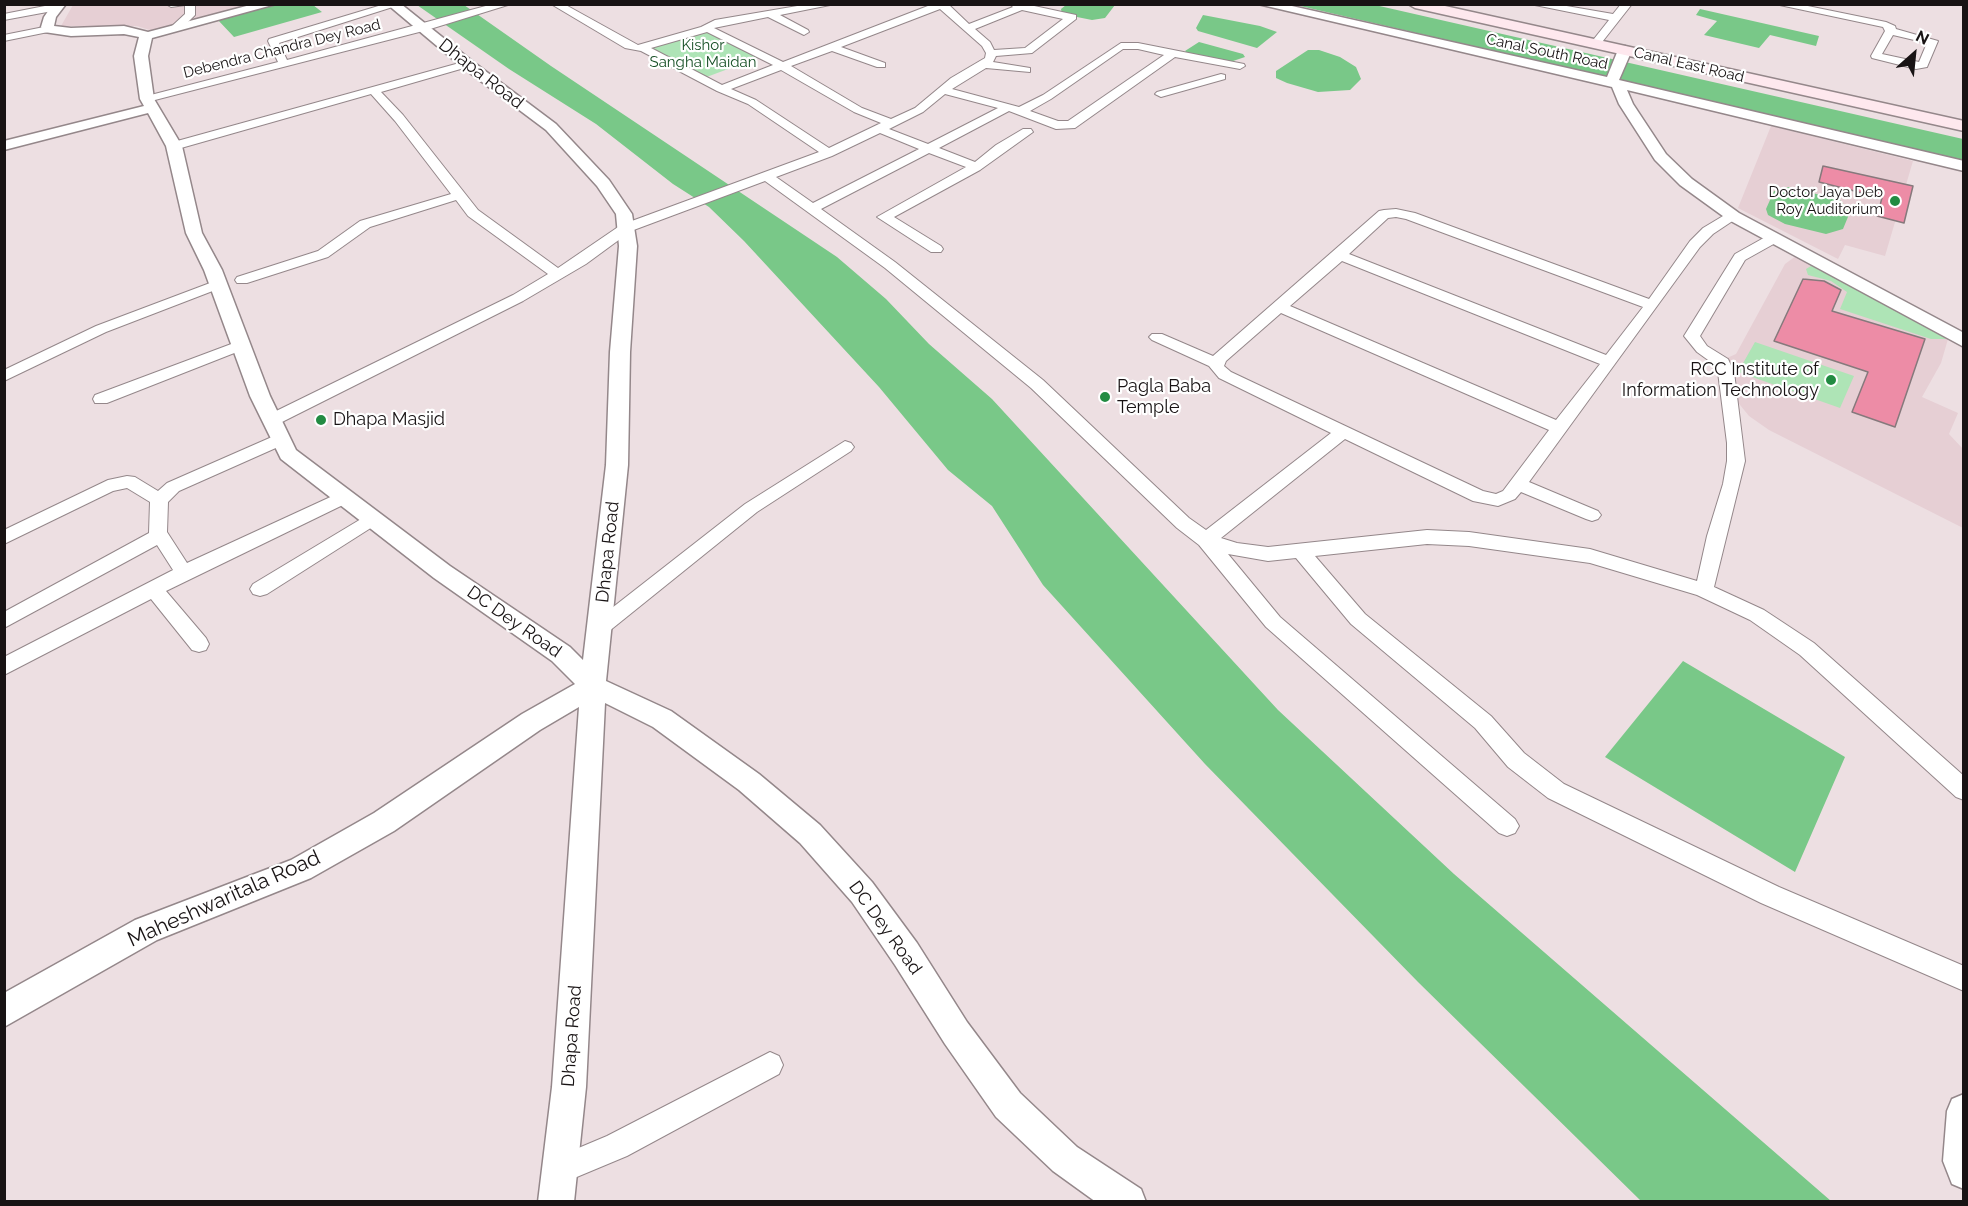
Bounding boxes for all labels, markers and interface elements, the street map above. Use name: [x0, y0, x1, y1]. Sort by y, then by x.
street label: Debendra Chandra Dey Road: [182, 16, 382, 82]
north arrow: [1884, 24, 1944, 84]
text: N: [1913, 26, 1932, 49]
street label: Canal South Road: [1485, 30, 1609, 74]
street label: Dhapa Road: [434, 34, 528, 114]
park label: Kishor Sangha Maidan: [650, 36, 756, 71]
street label: Canal East Road: [1632, 44, 1746, 86]
place label: Doctor Jaya Deb Roy Auditorium: [1768, 183, 1883, 218]
marker: Doctor Jaya Deb Roy Auditorium: [1888, 194, 1902, 208]
place label: RCC Institute of Information Technology: [1622, 359, 1819, 401]
marker: RCC Institute of Information Technology: [1824, 373, 1838, 387]
place label: Pagla Baba Temple: [1117, 376, 1211, 418]
marker: Pagla Baba Temple: [1098, 390, 1112, 404]
place label: Dhapa Masjid: [333, 409, 445, 431]
marker: Dhapa Masjid: [314, 413, 328, 427]
street label: Dhapa Road: [592, 500, 624, 604]
street label: DC Dey Road: [463, 581, 565, 663]
street label: Maheshwaritala Road: [124, 845, 324, 953]
street label: DC Dey Road: [844, 877, 926, 979]
street label: Dhapa Road: [558, 984, 586, 1088]

